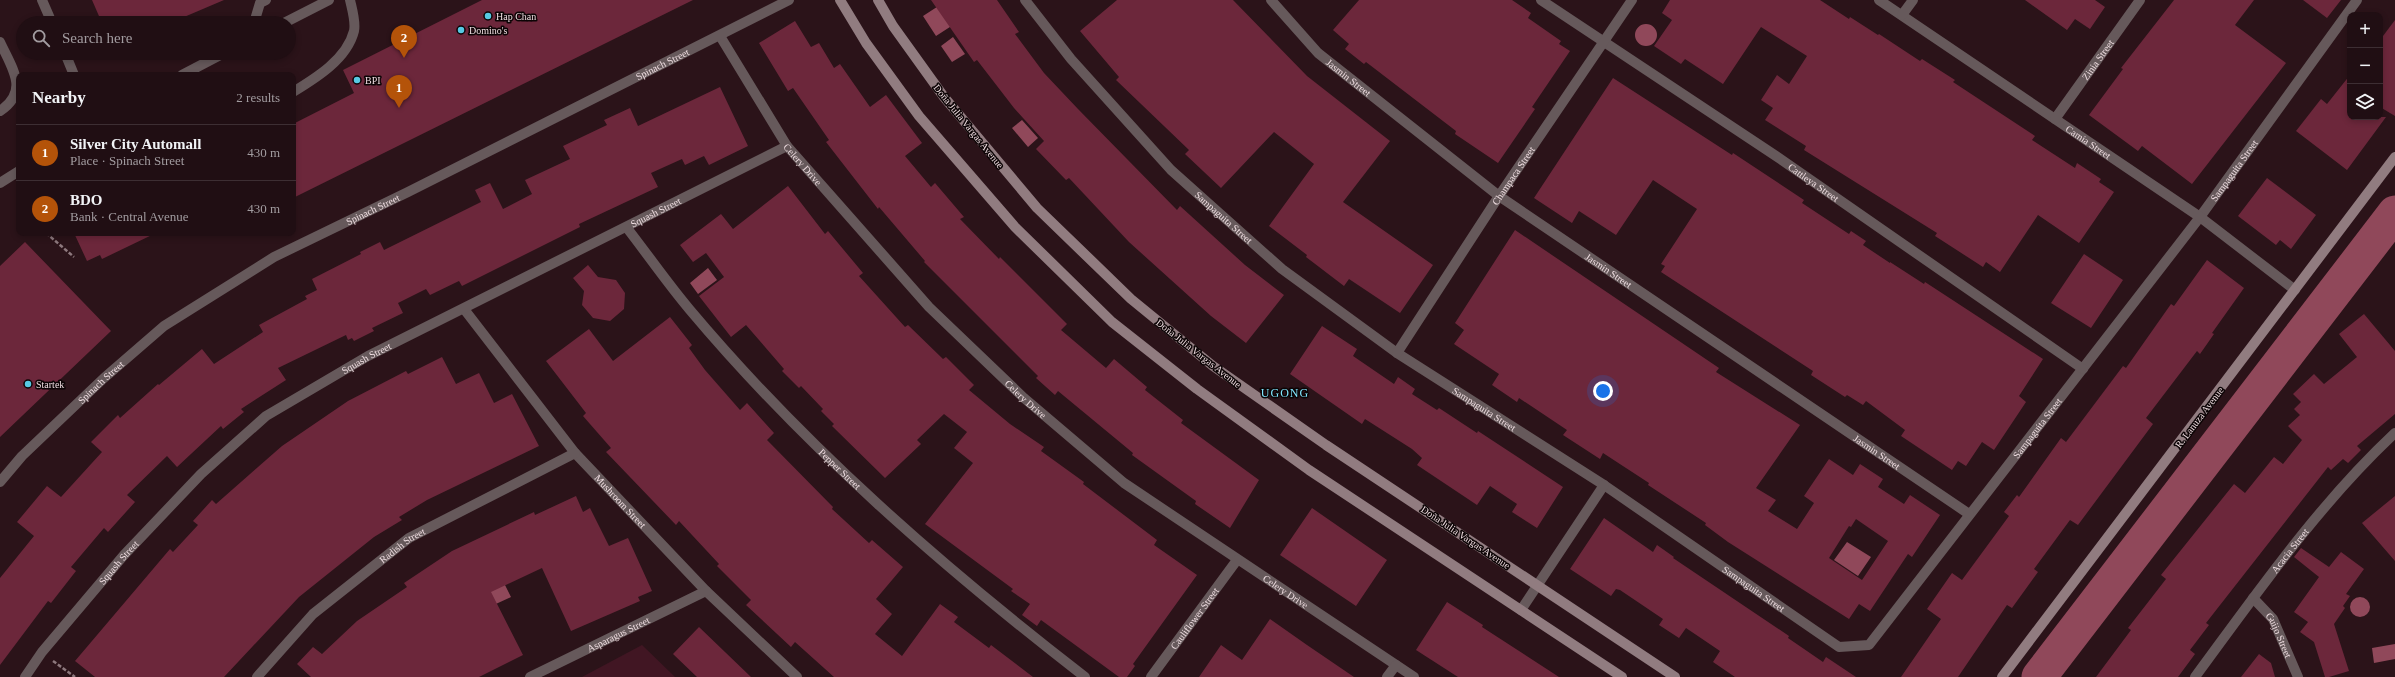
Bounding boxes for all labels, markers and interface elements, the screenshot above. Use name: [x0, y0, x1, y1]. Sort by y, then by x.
marker: Hap Chan: [483, 11, 493, 21]
place label: Hap Chan: [496, 11, 536, 22]
map controls: [2347, 12, 2383, 120]
button: +: [2347, 12, 2383, 48]
search box: [16, 16, 296, 60]
pin: 2: [391, 25, 417, 58]
marker: Domino's: [456, 25, 466, 35]
place label: Domino's: [469, 25, 508, 36]
icon: search: [30, 27, 52, 49]
text: Search here: [62, 30, 132, 46]
street label: Zinia Street: [2080, 37, 2116, 82]
street label: Spinach Street: [634, 46, 691, 82]
button: −: [2347, 48, 2383, 84]
street label: Jasmin Street: [1324, 57, 1373, 99]
marker: BPI: [352, 75, 362, 85]
place label: BPI: [365, 75, 381, 86]
pin: 1: [386, 75, 412, 108]
street label: Doña Julia Vargas Avenue: [931, 82, 1006, 171]
button: layers: [2347, 84, 2383, 120]
text: Nearby: [32, 88, 86, 107]
text: 2 results: [236, 90, 280, 105]
street label: Camia Street: [2064, 123, 2113, 161]
text: Silver City Automall: [70, 136, 201, 152]
street label: Sampaguita Street: [2208, 138, 2260, 203]
street label: Celery Drive: [781, 141, 824, 188]
street label: Champaca Street: [1490, 144, 1537, 207]
text: 1: [42, 145, 48, 160]
text: 430 m: [247, 145, 280, 160]
text: Place · Spinach Street: [70, 153, 184, 168]
street label: Cattleya Street: [1786, 161, 1841, 204]
street label: Sampaguita Street: [1193, 189, 1255, 246]
text: BDO: [70, 192, 103, 208]
street label: Spinach Street: [344, 192, 402, 227]
street label: Squash Street: [629, 195, 683, 230]
text: 2: [42, 201, 48, 216]
text: 430 m: [247, 201, 280, 216]
text: Bank · Central Avenue: [70, 209, 189, 224]
street label: Jasmin Street: [1583, 251, 1634, 290]
street label: Doña Julia Vargas Avenue: [1154, 317, 1244, 390]
street label: Squash Street: [340, 340, 393, 376]
street label: Spinach Street: [76, 358, 126, 406]
street label: Celery Drive: [1002, 378, 1049, 421]
marker: Startek: [23, 379, 33, 389]
place label: Startek: [36, 379, 64, 390]
your location: [1593, 381, 1613, 401]
street label: R. Lanuza Avenue: [2173, 384, 2226, 450]
street label: Sampaguita Street: [1450, 385, 1518, 434]
district label: UGONG: [1261, 386, 1309, 400]
street label: Sampaguita Street: [2011, 396, 2064, 460]
street label: Jasmin Street: [1851, 433, 1902, 472]
street label: Pepper Street: [817, 447, 863, 492]
street label: Mushroom Street: [592, 472, 648, 531]
street label: Doña Julia Vargas Avenue: [1419, 504, 1513, 572]
street label: Radish Street: [377, 526, 427, 565]
street label: Acacia Street: [2269, 526, 2311, 575]
street label: Squash Street: [97, 538, 141, 587]
street label: Sampaguita Street: [1720, 564, 1787, 614]
street label: Celery Drive: [1261, 573, 1311, 611]
street label: Cauliflower Street: [1168, 585, 1221, 651]
street label: Guijo Street: [2264, 610, 2294, 660]
street label: Asparagus Street: [585, 614, 652, 654]

